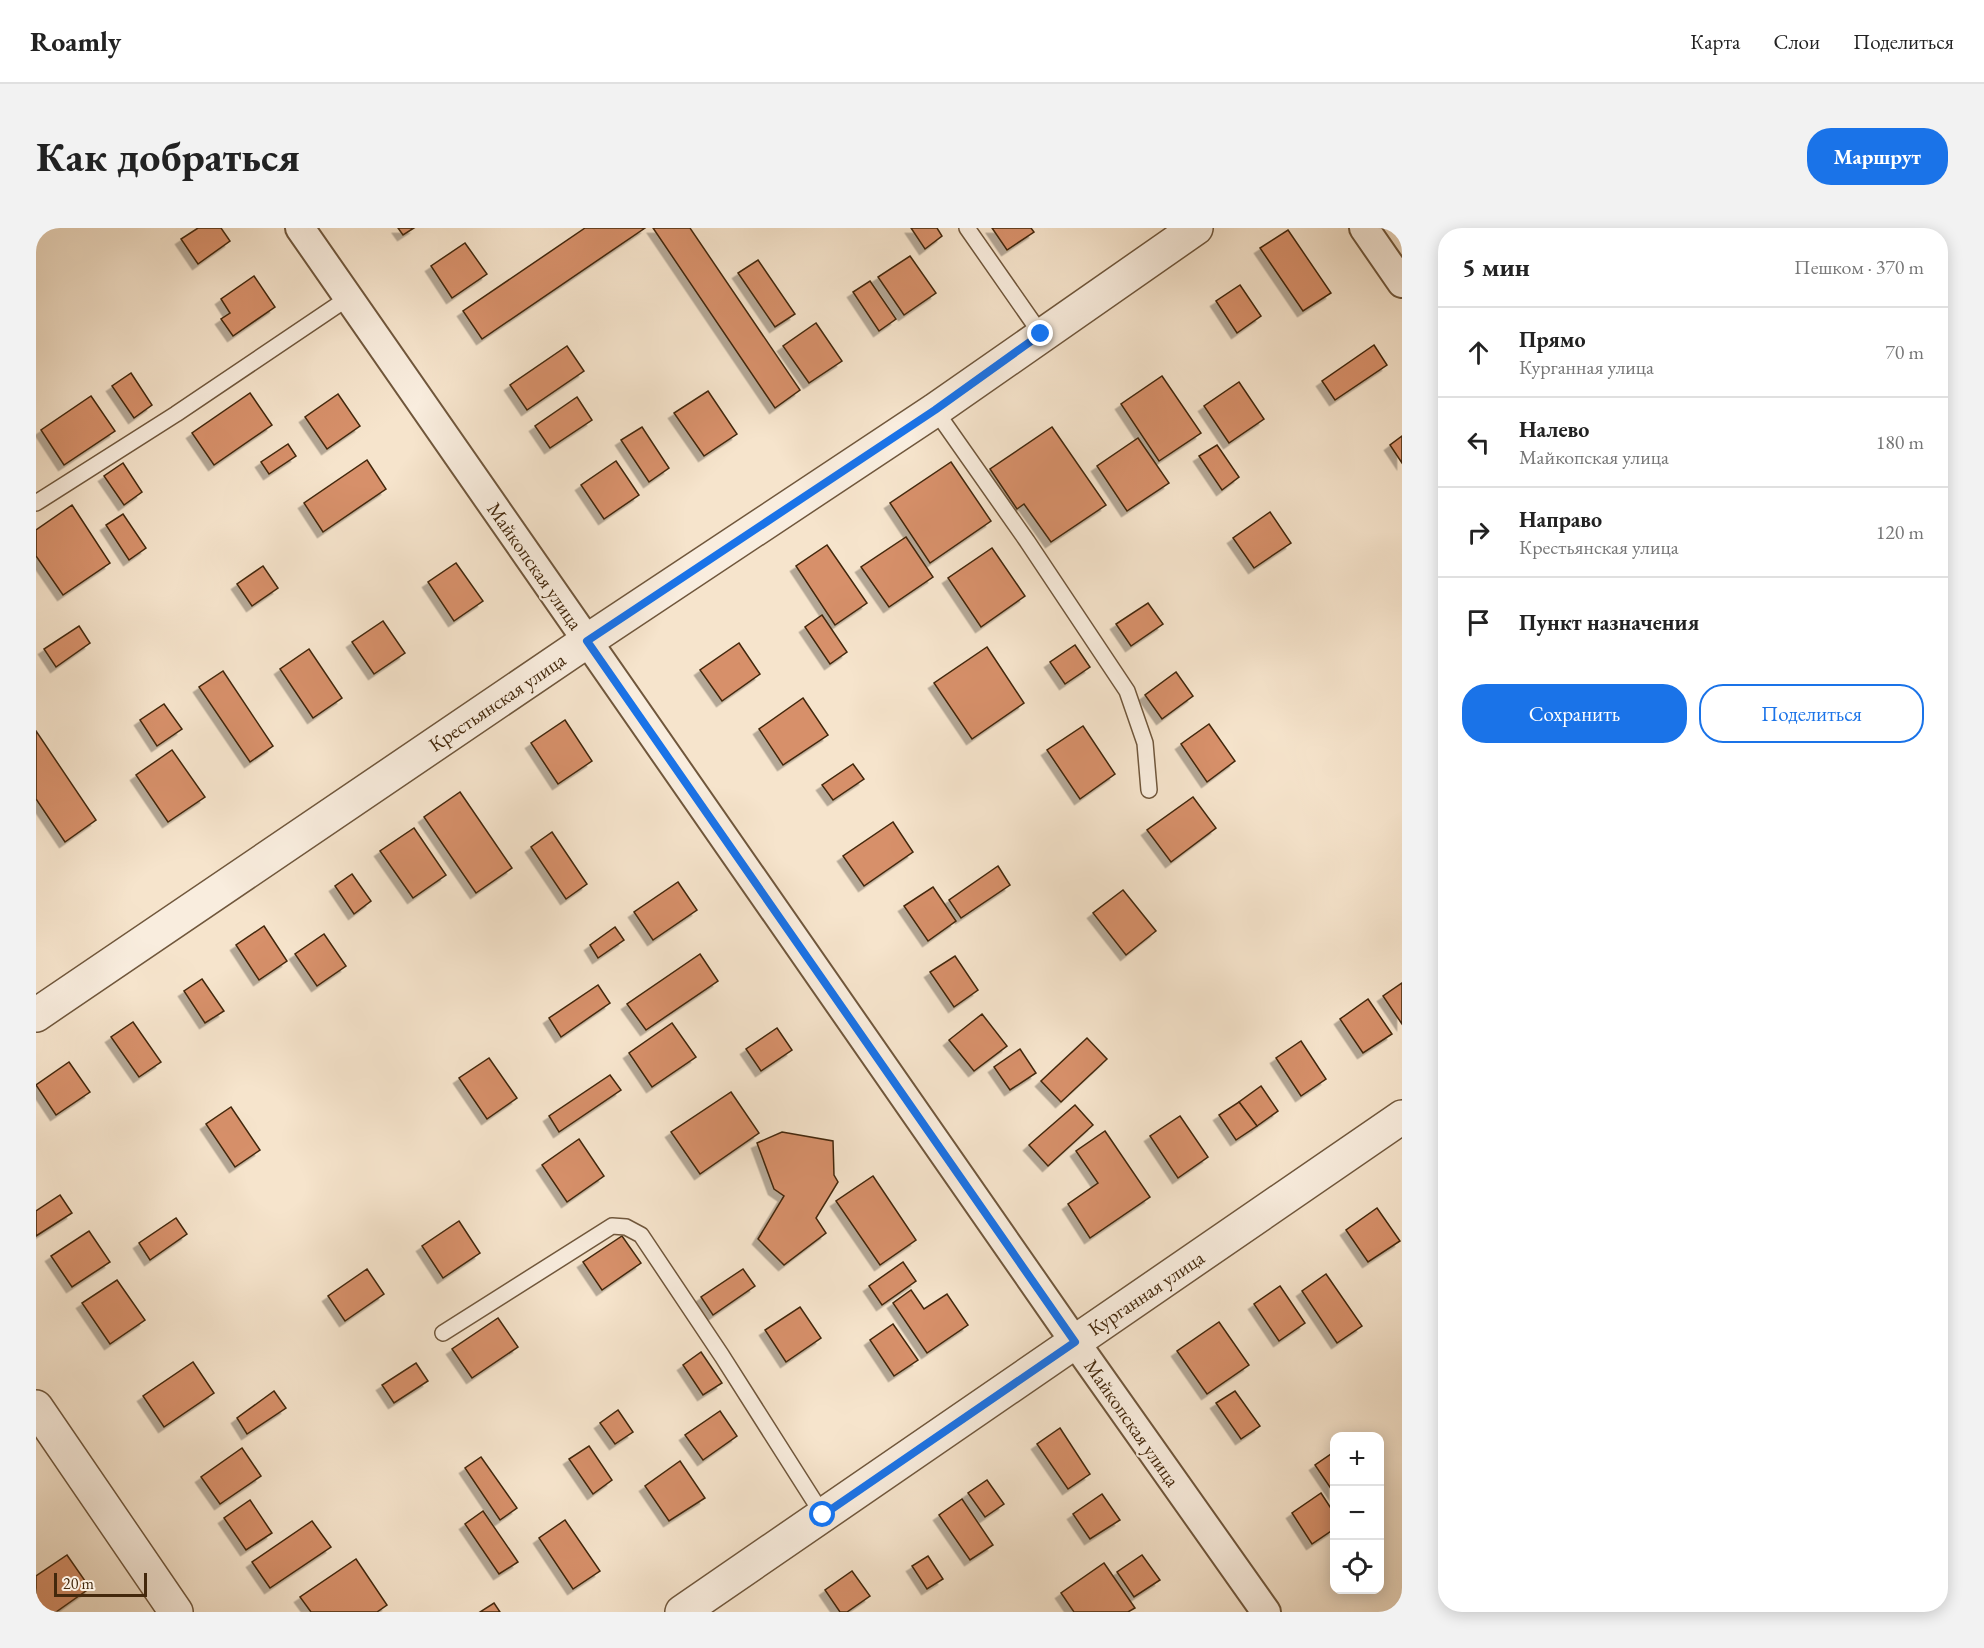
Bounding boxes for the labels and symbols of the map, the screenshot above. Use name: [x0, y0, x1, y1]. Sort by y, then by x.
route end: [1027, 320, 1053, 346]
street label: Майкопская улица: [481, 497, 589, 635]
street label: Крестьянская улица: [424, 647, 570, 757]
street label: Курганная улица: [1083, 1244, 1209, 1342]
street label: Майкопская улица: [1078, 1354, 1186, 1492]
route start: [809, 1501, 835, 1527]
scale bar: [54, 1570, 147, 1598]

